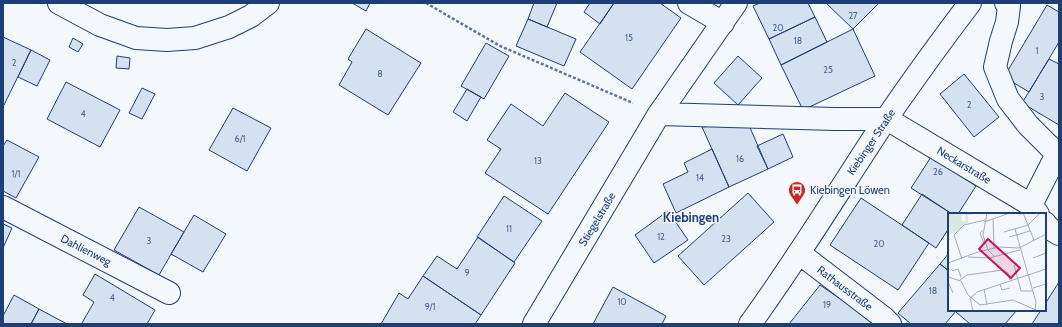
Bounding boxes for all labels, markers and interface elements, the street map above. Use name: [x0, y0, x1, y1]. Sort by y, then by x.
house number: 27: [848, 10, 858, 21]
house number: 20: [773, 22, 784, 33]
house number: 15: [625, 32, 633, 43]
house number: 18: [794, 35, 802, 46]
house number: 1: [1036, 45, 1039, 56]
house number: 2: [12, 57, 17, 68]
house number: 25: [823, 64, 833, 75]
house number: 8: [377, 68, 383, 79]
house number: 3: [1040, 91, 1045, 102]
house number: 2: [967, 99, 972, 110]
street label: Kiebinger Straße: [844, 106, 898, 178]
house number: 4: [80, 108, 86, 119]
house number: 6/1: [235, 133, 246, 144]
street label: Neckarstraße: [934, 143, 994, 187]
house number: 16: [736, 153, 744, 164]
house number: 13: [534, 155, 542, 166]
house number: 26: [933, 166, 943, 177]
house number: 1/1: [12, 168, 20, 179]
house number: 14: [696, 172, 704, 183]
bus stop icon: Kiebingen Löwen: [787, 180, 807, 205]
place label: Kiebingen Löwen: [810, 183, 890, 197]
street label: Stiegelstraße: [575, 189, 619, 249]
district label: Kiebingen: [663, 209, 719, 225]
inset map: [948, 213, 1046, 311]
house number: 11: [506, 223, 512, 234]
street label: Dahlienweg: [58, 231, 114, 269]
house number: 12: [657, 231, 665, 242]
house number: 23: [721, 233, 731, 244]
house number: 3: [147, 235, 152, 246]
house number: 20: [874, 238, 885, 249]
street label: Rathausstraße: [814, 263, 876, 314]
house number: 9: [464, 267, 470, 278]
house number: 18: [929, 285, 937, 296]
house number: 4: [109, 292, 115, 303]
house number: 10: [617, 296, 627, 307]
house number: 19: [823, 299, 831, 310]
house number: 9/1: [425, 301, 435, 312]

